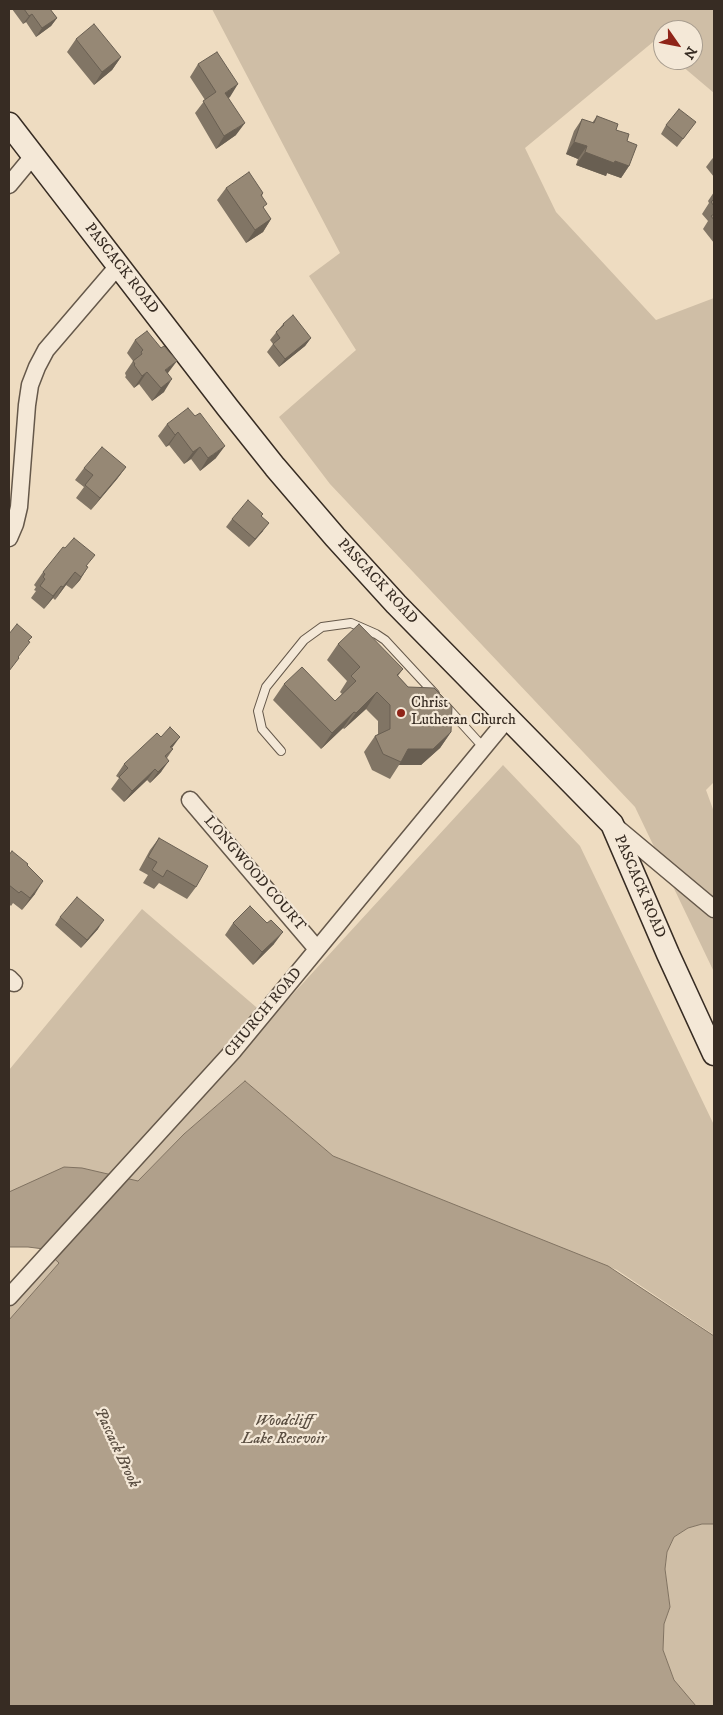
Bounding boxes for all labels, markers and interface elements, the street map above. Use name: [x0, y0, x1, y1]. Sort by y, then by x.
north arrow: [653, 20, 703, 70]
text: N: [679, 43, 700, 62]
street label: PASCACK ROAD: [80, 220, 162, 318]
street label: PASCACK ROAD: [333, 536, 421, 628]
place label: Christ Lutheran Church: [411, 695, 516, 730]
marker: Christ Lutheran Church: [395, 707, 407, 719]
street label: LONGWOOD COURT: [199, 813, 309, 935]
street label: PASCACK ROAD: [609, 833, 669, 941]
street label: CHURCH ROAD: [221, 965, 307, 1061]
water label: Pascack Brook: [89, 1405, 143, 1491]
water label: Woodcliff Lake Resevoir: [242, 1412, 326, 1450]

